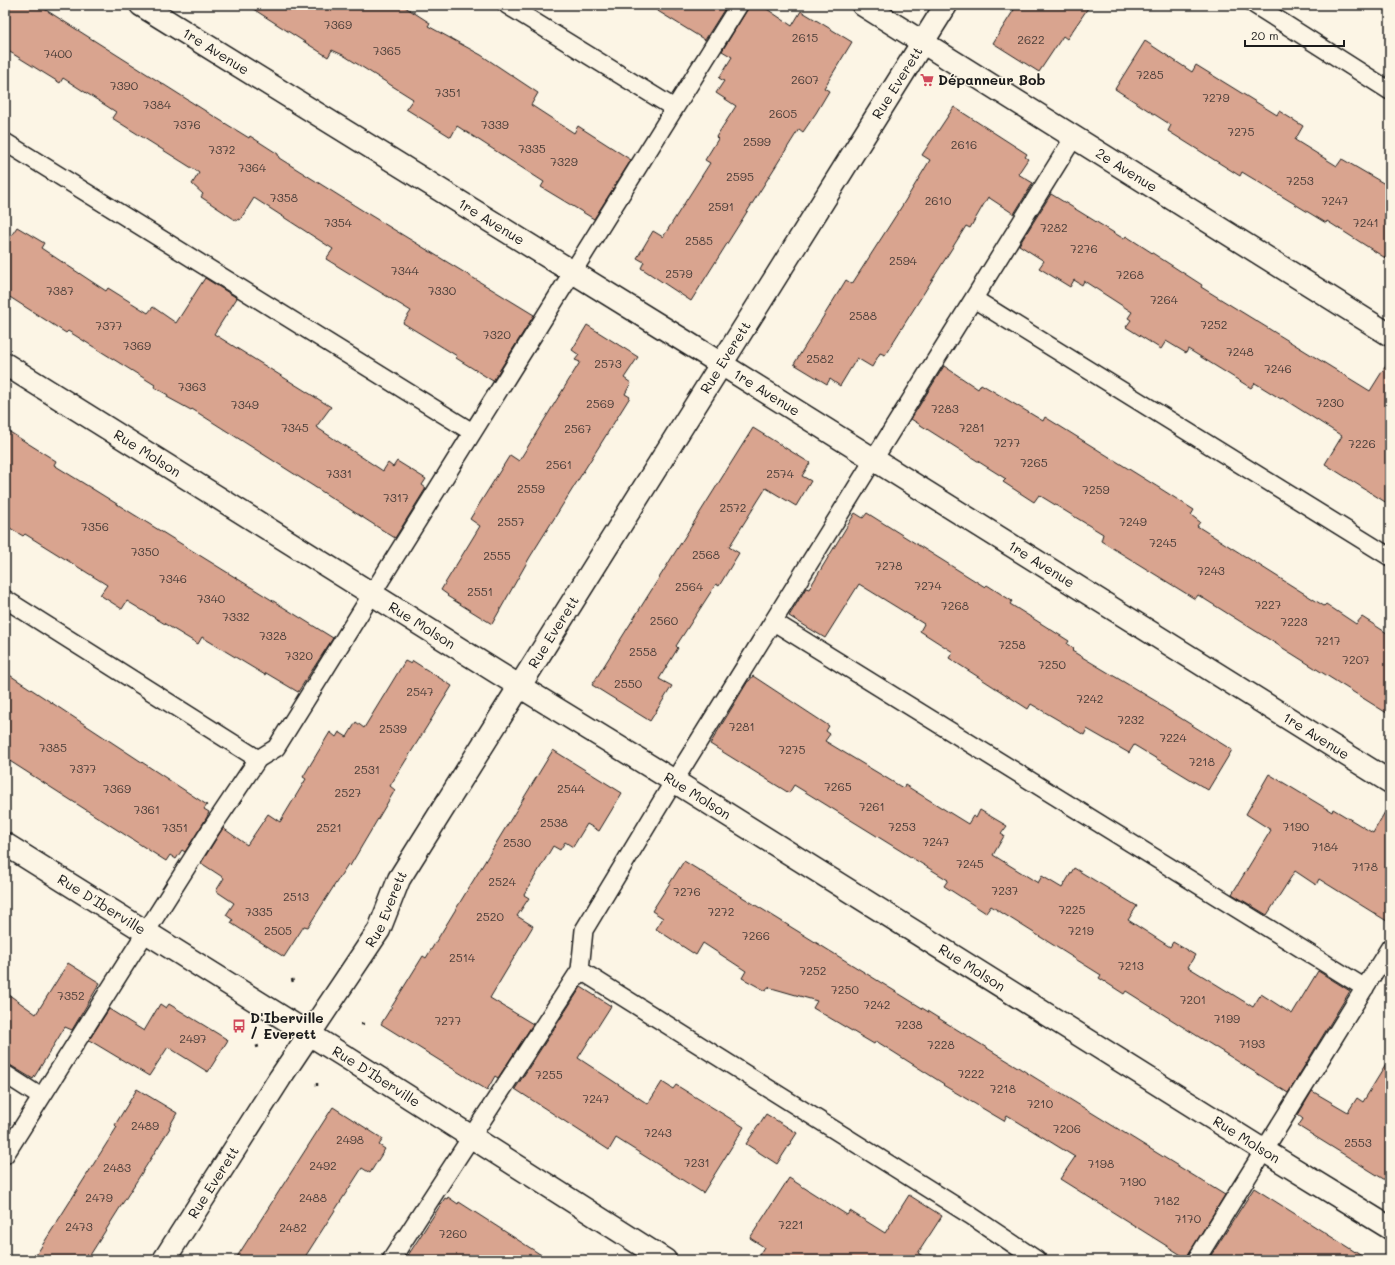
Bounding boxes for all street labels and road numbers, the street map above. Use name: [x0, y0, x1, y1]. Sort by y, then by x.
street label: 1re Avenue: [179, 23, 253, 79]
street label: Rue Everett: [867, 43, 927, 122]
street label: 2e Avenue: [1092, 143, 1161, 196]
street label: 1re Avenue: [455, 193, 529, 249]
street label: Rue Everett: [695, 317, 755, 397]
street label: 1re Avenue: [730, 364, 804, 420]
street label: Rue Molson: [110, 425, 185, 481]
street label: 1re Avenue: [1005, 536, 1079, 592]
street label: Rue Everett: [523, 592, 583, 672]
street label: Rue Molson: [385, 597, 459, 653]
street label: 1re Avenue: [1280, 708, 1353, 763]
street label: Rue Molson: [661, 767, 735, 823]
street label: Rue Everett: [360, 867, 411, 951]
street label: Rue D'Iberville: [54, 869, 150, 939]
street label: Rue Molson: [935, 939, 1009, 995]
street label: Rue D'Iberville: [329, 1041, 424, 1111]
street label: Rue Molson: [1210, 1111, 1284, 1167]
street label: Rue Everett: [183, 1142, 243, 1222]

